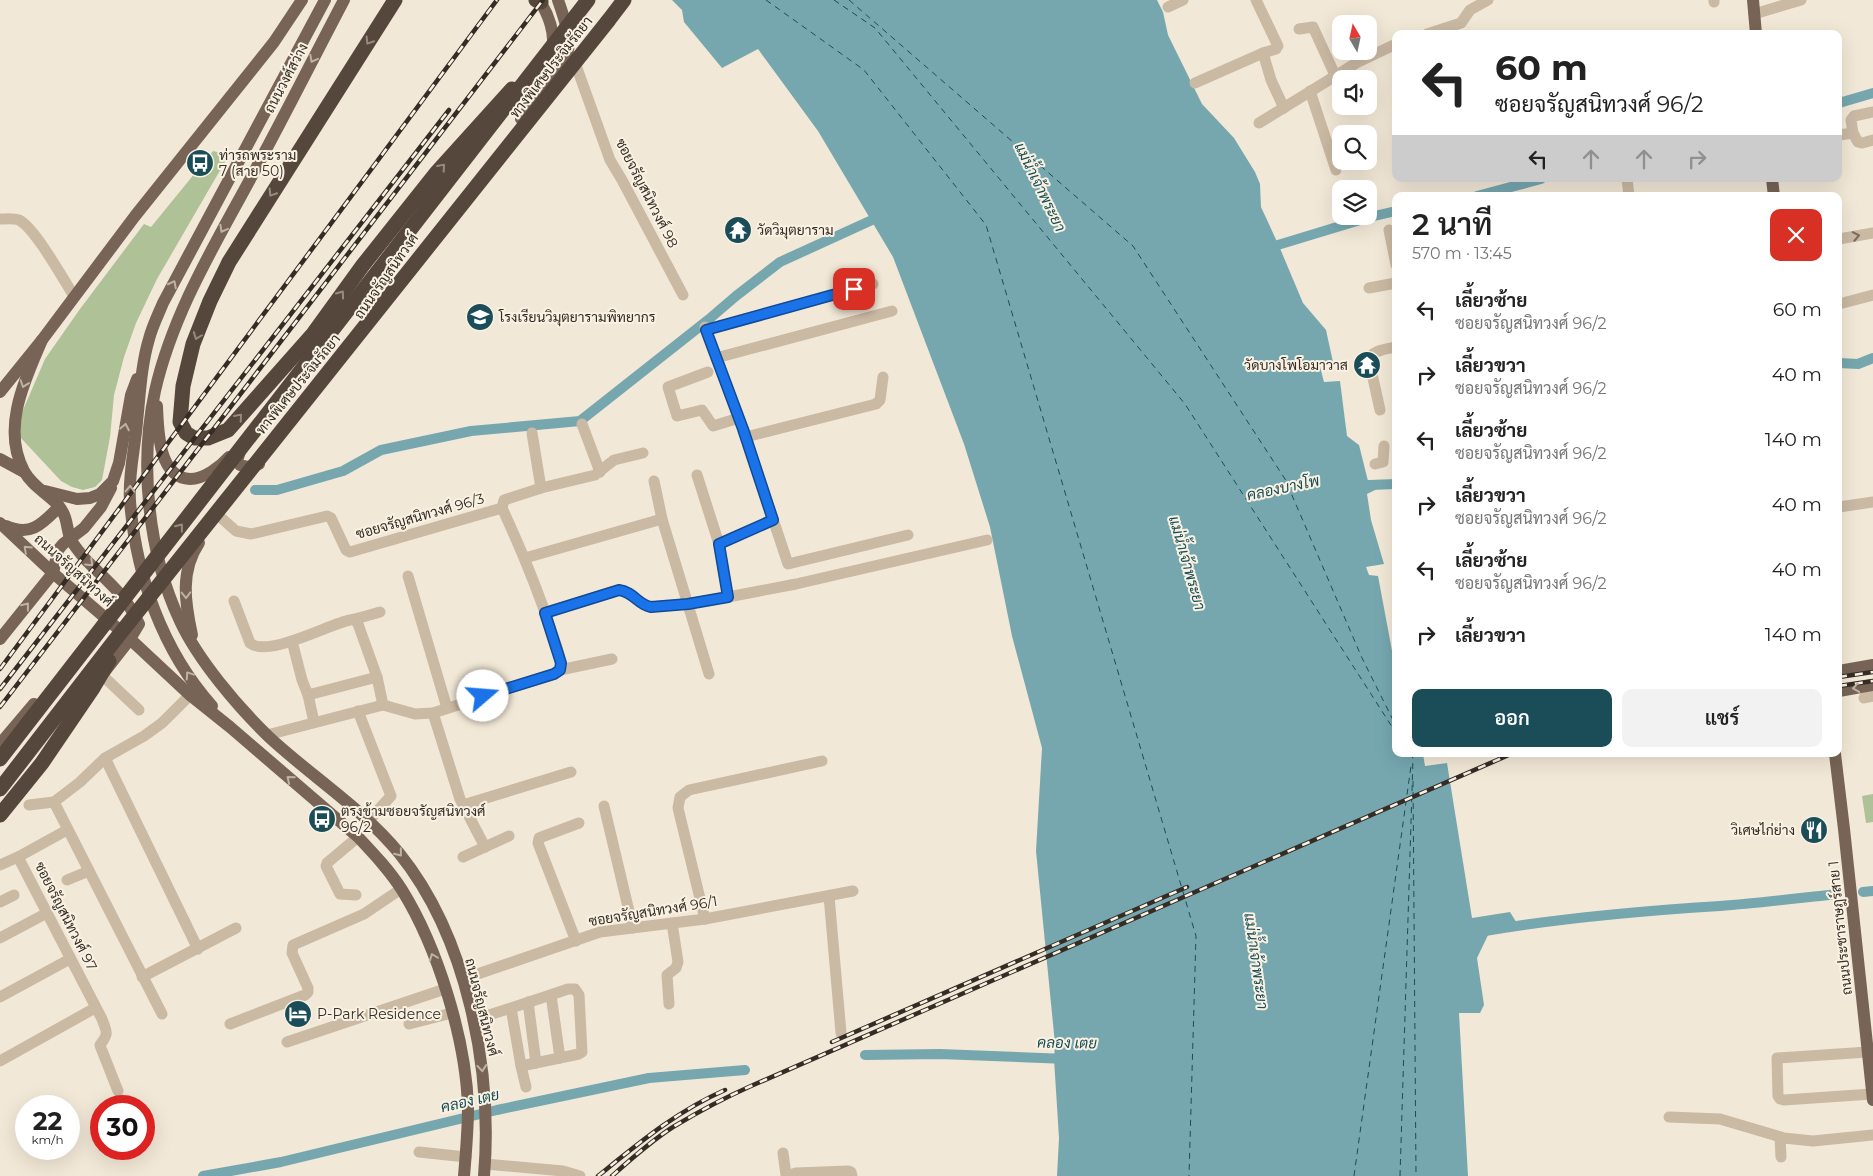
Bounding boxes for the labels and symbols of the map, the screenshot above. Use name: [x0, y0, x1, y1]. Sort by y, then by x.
street label: ทางพิเศษประจิมรัถยา: [506, 13, 596, 121]
north arrow: [1332, 15, 1378, 60]
one-way arrow: [365, 35, 375, 44]
street label: ถนนวงศ์สว่าง: [260, 40, 312, 116]
one-way arrow: [309, 53, 319, 62]
street label: ซอยจรัญสนิทวงศ์ 98: [612, 135, 682, 251]
water label: แม่น้ำเจ้าพระยา: [1011, 138, 1073, 235]
place label: ท่ารถพระราม 7 (สาย 50): [219, 146, 296, 180]
bus stop icon: ท่ารถพระราม 7 (สาย 50): [185, 148, 215, 178]
one-way arrow: [436, 163, 445, 172]
one-way arrow: [269, 187, 279, 196]
temple icon: วัดวิมุตยาราม: [723, 215, 753, 245]
place label: วัดวิมุตยาราม: [757, 221, 834, 240]
one-way arrow: [219, 223, 229, 232]
street label: ถนนจรัญสนิทวงศ์: [350, 230, 422, 322]
one-way arrow: [1851, 231, 1860, 241]
pin: [833, 268, 875, 310]
one-way arrow: [167, 280, 177, 289]
one-way arrow: [336, 291, 344, 300]
school or university icon: โรงเรียนวิมุตยารามพิทยากร: [465, 302, 495, 332]
place label: โรงเรียนวิมุตยารามพิทยากร: [498, 308, 656, 327]
street label: ทางพิเศษประจิมรัถยา: [252, 330, 344, 438]
one-way arrow: [192, 331, 203, 340]
temple icon: วัดบางโพโอมาวาส: [1352, 350, 1382, 380]
place label: วัดบางโพโอมาวาส: [1244, 356, 1348, 374]
one-way arrow: [20, 380, 30, 388]
one-way arrow: [233, 414, 242, 423]
one-way arrow: [119, 422, 129, 431]
water label: คลองบางโพ: [1245, 471, 1321, 504]
one-way arrow: [125, 485, 136, 493]
street label: ซอยจรัญสนิทวงศ์ 96/3: [354, 489, 486, 543]
water label: แม่น้ำเจ้าพระยา: [1165, 513, 1213, 612]
one-way arrow: [174, 523, 183, 533]
street label: ถนนจรัญสนิทวงศ์: [31, 530, 117, 610]
one-way arrow: [24, 546, 33, 555]
one-way arrow: [84, 558, 93, 567]
one-way arrow: [181, 591, 191, 599]
one-way arrow: [21, 603, 29, 612]
position arrow: [456, 669, 508, 721]
one-way arrow: [186, 671, 195, 681]
one-way arrow: [1852, 682, 1860, 692]
one-way arrow: [287, 776, 296, 785]
place label: ตรงข้ามซอยจรัญสนิทวงศ์ 96/2: [341, 802, 486, 836]
bus stop icon: ตรงข้ามซอยจรัญสนิทวงศ์ 96/2: [307, 804, 337, 834]
restaurant icon: วิเศษไก่ย่าง: [1799, 815, 1829, 845]
place label: วิเศษไก่ย่าง: [1730, 821, 1795, 839]
one-way arrow: [393, 848, 402, 857]
street label: ซอยจรัญสนิทวงศ์ 97: [31, 859, 101, 973]
street label: ถนนประชาราษฎร์สาย 1: [1824, 860, 1856, 996]
street label: ซอยจรัญสนิทวงศ์ 96/1: [587, 892, 719, 930]
water label: แม่น้ำเจ้าพระยา: [1240, 911, 1276, 1010]
one-way arrow: [429, 953, 439, 961]
street label: ถนนจรัญสนิทวงศ์: [461, 956, 503, 1058]
hotel icon: P-Park Residence: [283, 999, 313, 1029]
place label: P-Park Residence: [317, 1005, 441, 1023]
water label: คลอง เตย: [1037, 1032, 1097, 1053]
one-way arrow: [476, 1064, 487, 1072]
water label: คลอง เตย: [439, 1084, 501, 1116]
speed limit sign: 30: [90, 1095, 155, 1160]

